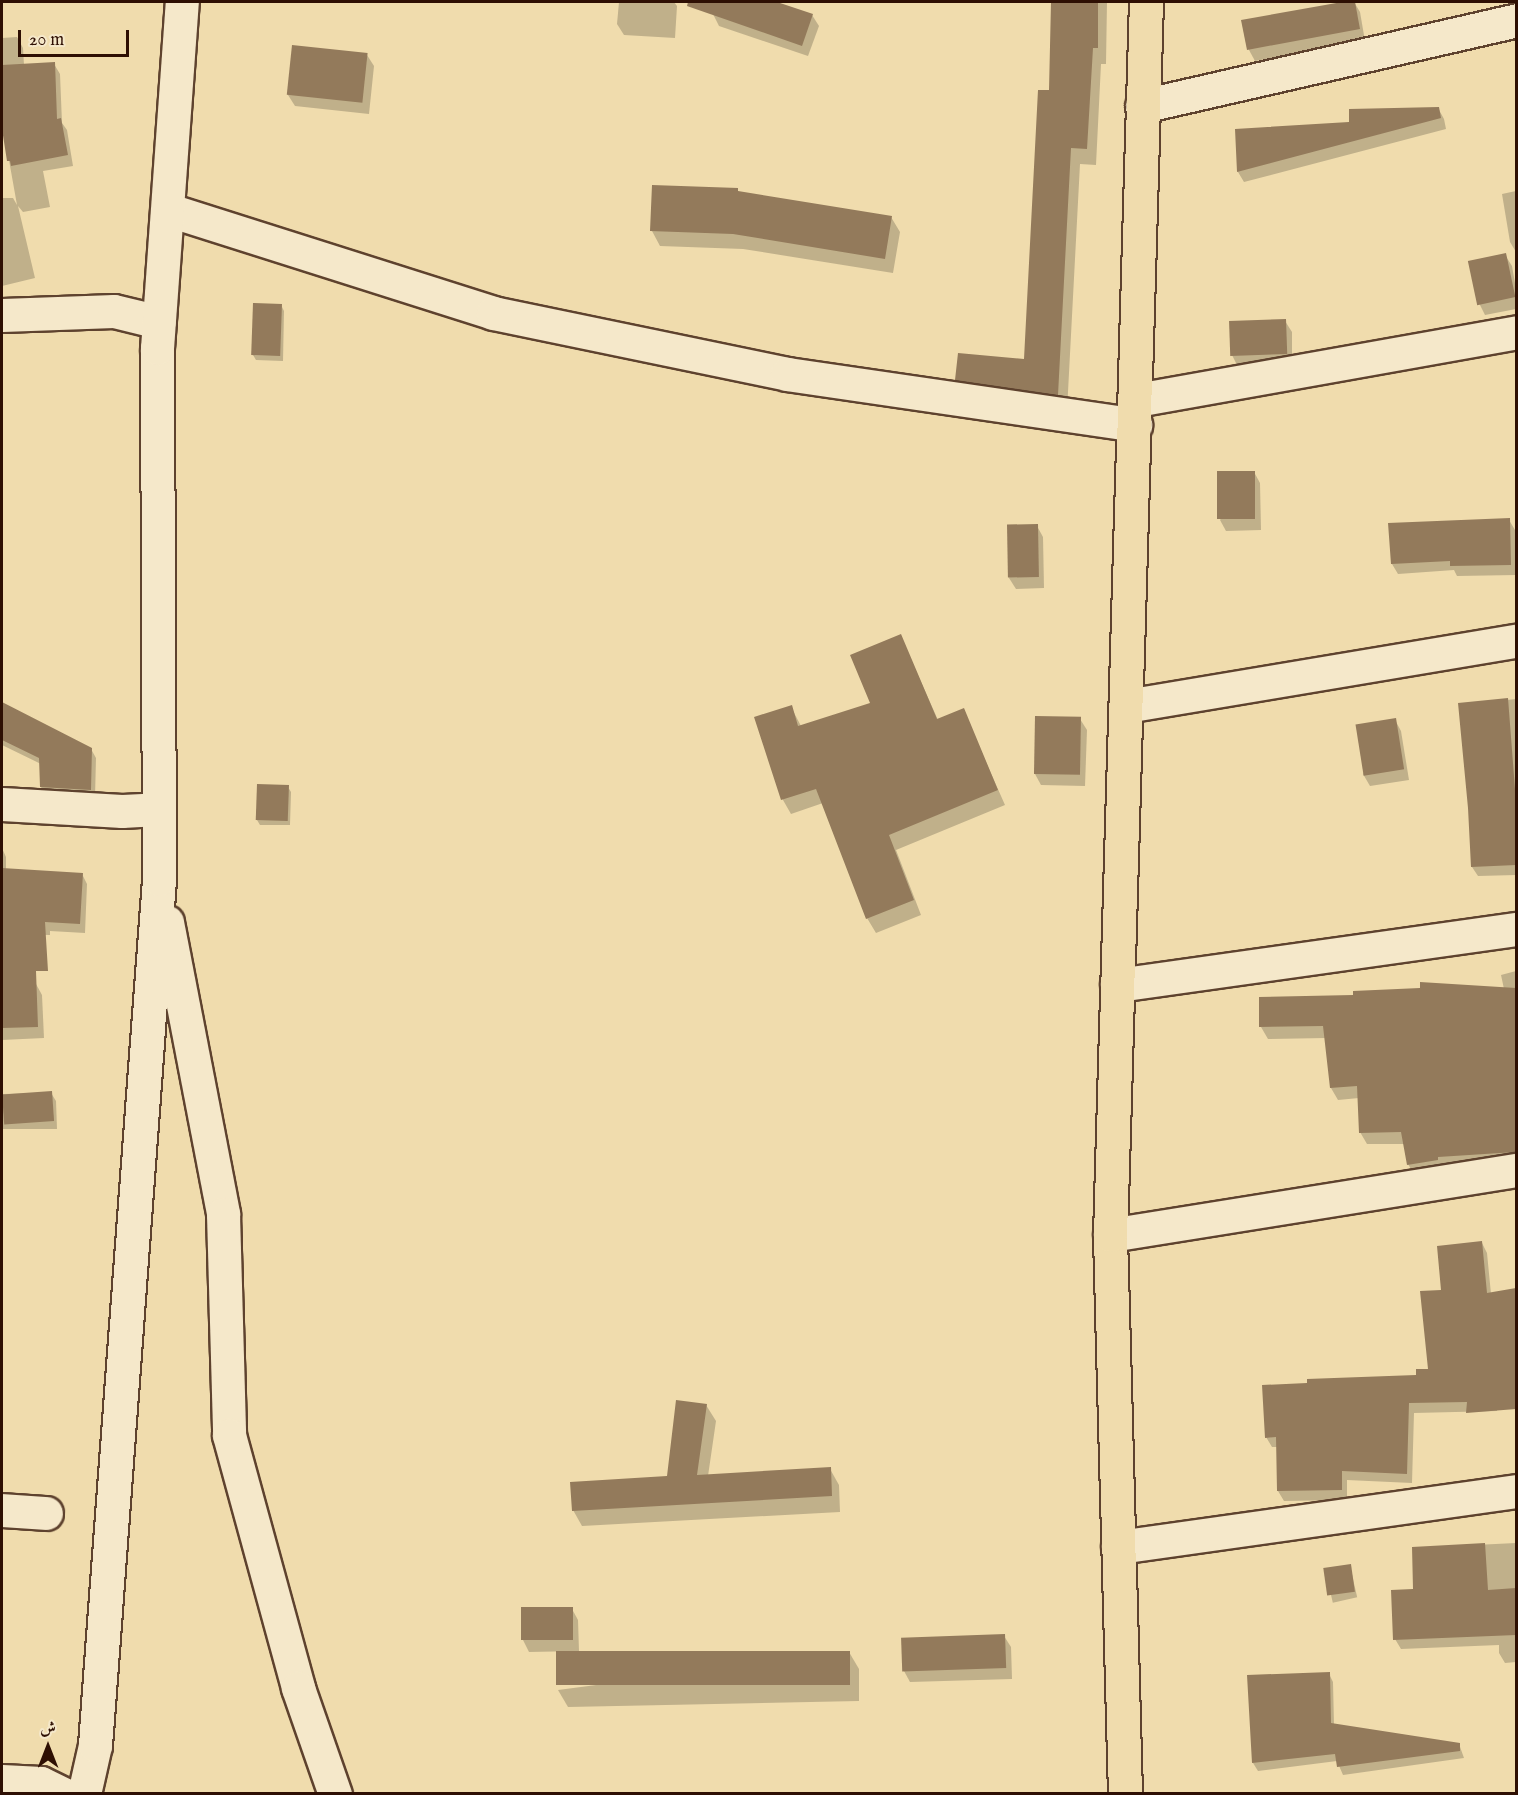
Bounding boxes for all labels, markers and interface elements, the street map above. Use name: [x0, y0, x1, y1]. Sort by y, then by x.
scale bar: [21, 18, 132, 56]
text: 20 m: [29, 29, 64, 52]
north arrow: [18, 1717, 78, 1777]
text: ش: [40, 1719, 56, 1739]

